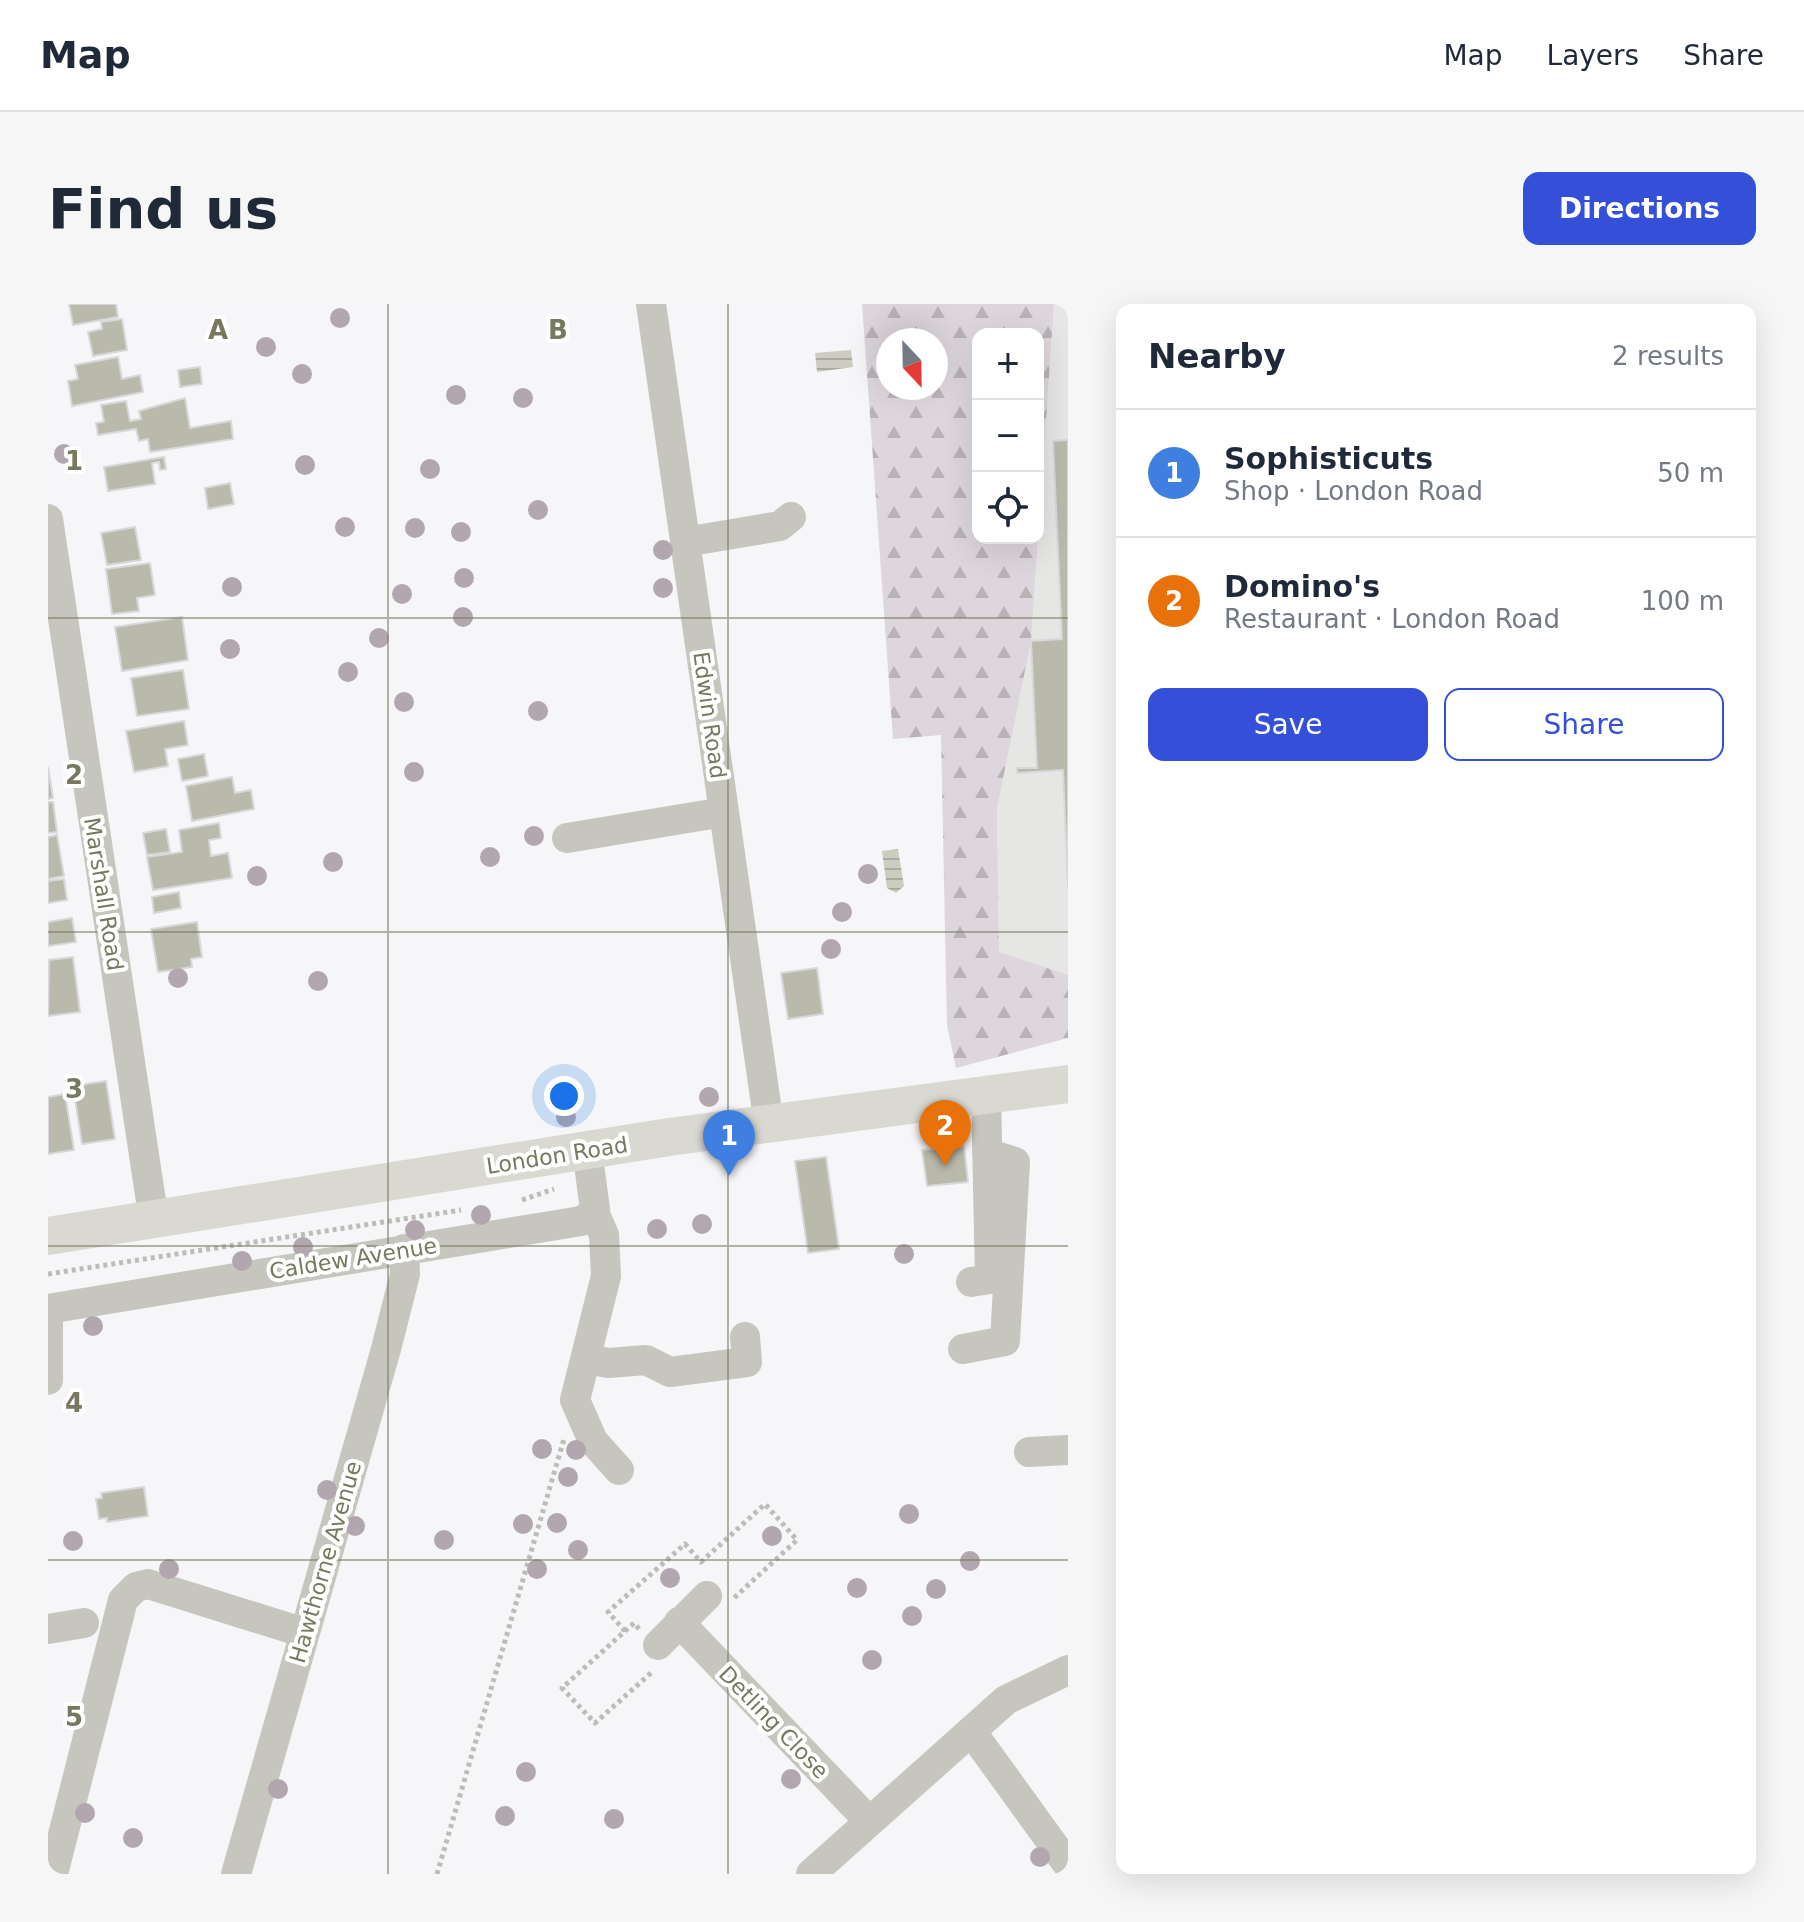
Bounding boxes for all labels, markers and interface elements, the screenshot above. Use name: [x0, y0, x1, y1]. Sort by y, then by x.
text: Map: [40, 33, 131, 77]
text: Map: [1443, 39, 1503, 72]
text: Layers: [1547, 39, 1639, 72]
text: Share: [1683, 39, 1764, 72]
button: Directions: [1523, 172, 1756, 245]
text: Find us: [48, 176, 278, 241]
text: A: [208, 315, 228, 345]
text: B: [548, 315, 568, 345]
north arrow: [876, 328, 948, 400]
map controls: [972, 328, 1044, 544]
button: +: [972, 328, 1044, 400]
text: Nearby: [1148, 336, 1286, 376]
text: 2 results: [1612, 341, 1724, 371]
button: −: [972, 400, 1044, 472]
text: Sophisticuts: [1224, 441, 1433, 476]
text: 1: [65, 446, 83, 476]
text: 1: [1165, 458, 1183, 488]
text: 50 m: [1657, 458, 1724, 488]
button: locate: [972, 472, 1044, 544]
text: Shop · London Road: [1224, 476, 1483, 506]
text: Domino's: [1224, 569, 1380, 604]
text: 2: [1165, 586, 1183, 616]
text: 100 m: [1641, 586, 1724, 616]
text: Restaurant · London Road: [1224, 604, 1560, 634]
street label: Edwin Road: [688, 650, 731, 780]
button: Save: [1148, 688, 1428, 761]
button: Share: [1444, 688, 1724, 761]
text: 2: [65, 760, 83, 790]
street label: Marshall Road: [79, 816, 128, 972]
text: 3: [65, 1074, 83, 1104]
your location: [544, 1076, 584, 1116]
pin: 2: [919, 1100, 971, 1166]
pin: 1: [703, 1110, 755, 1176]
street label: London Road: [485, 1132, 630, 1179]
street label: Caldew Avenue: [268, 1233, 439, 1284]
text: 4: [65, 1388, 83, 1418]
street label: Hawthorne Avenue: [285, 1458, 366, 1666]
street label: Detling Close: [714, 1661, 833, 1784]
text: 5: [65, 1702, 83, 1732]

